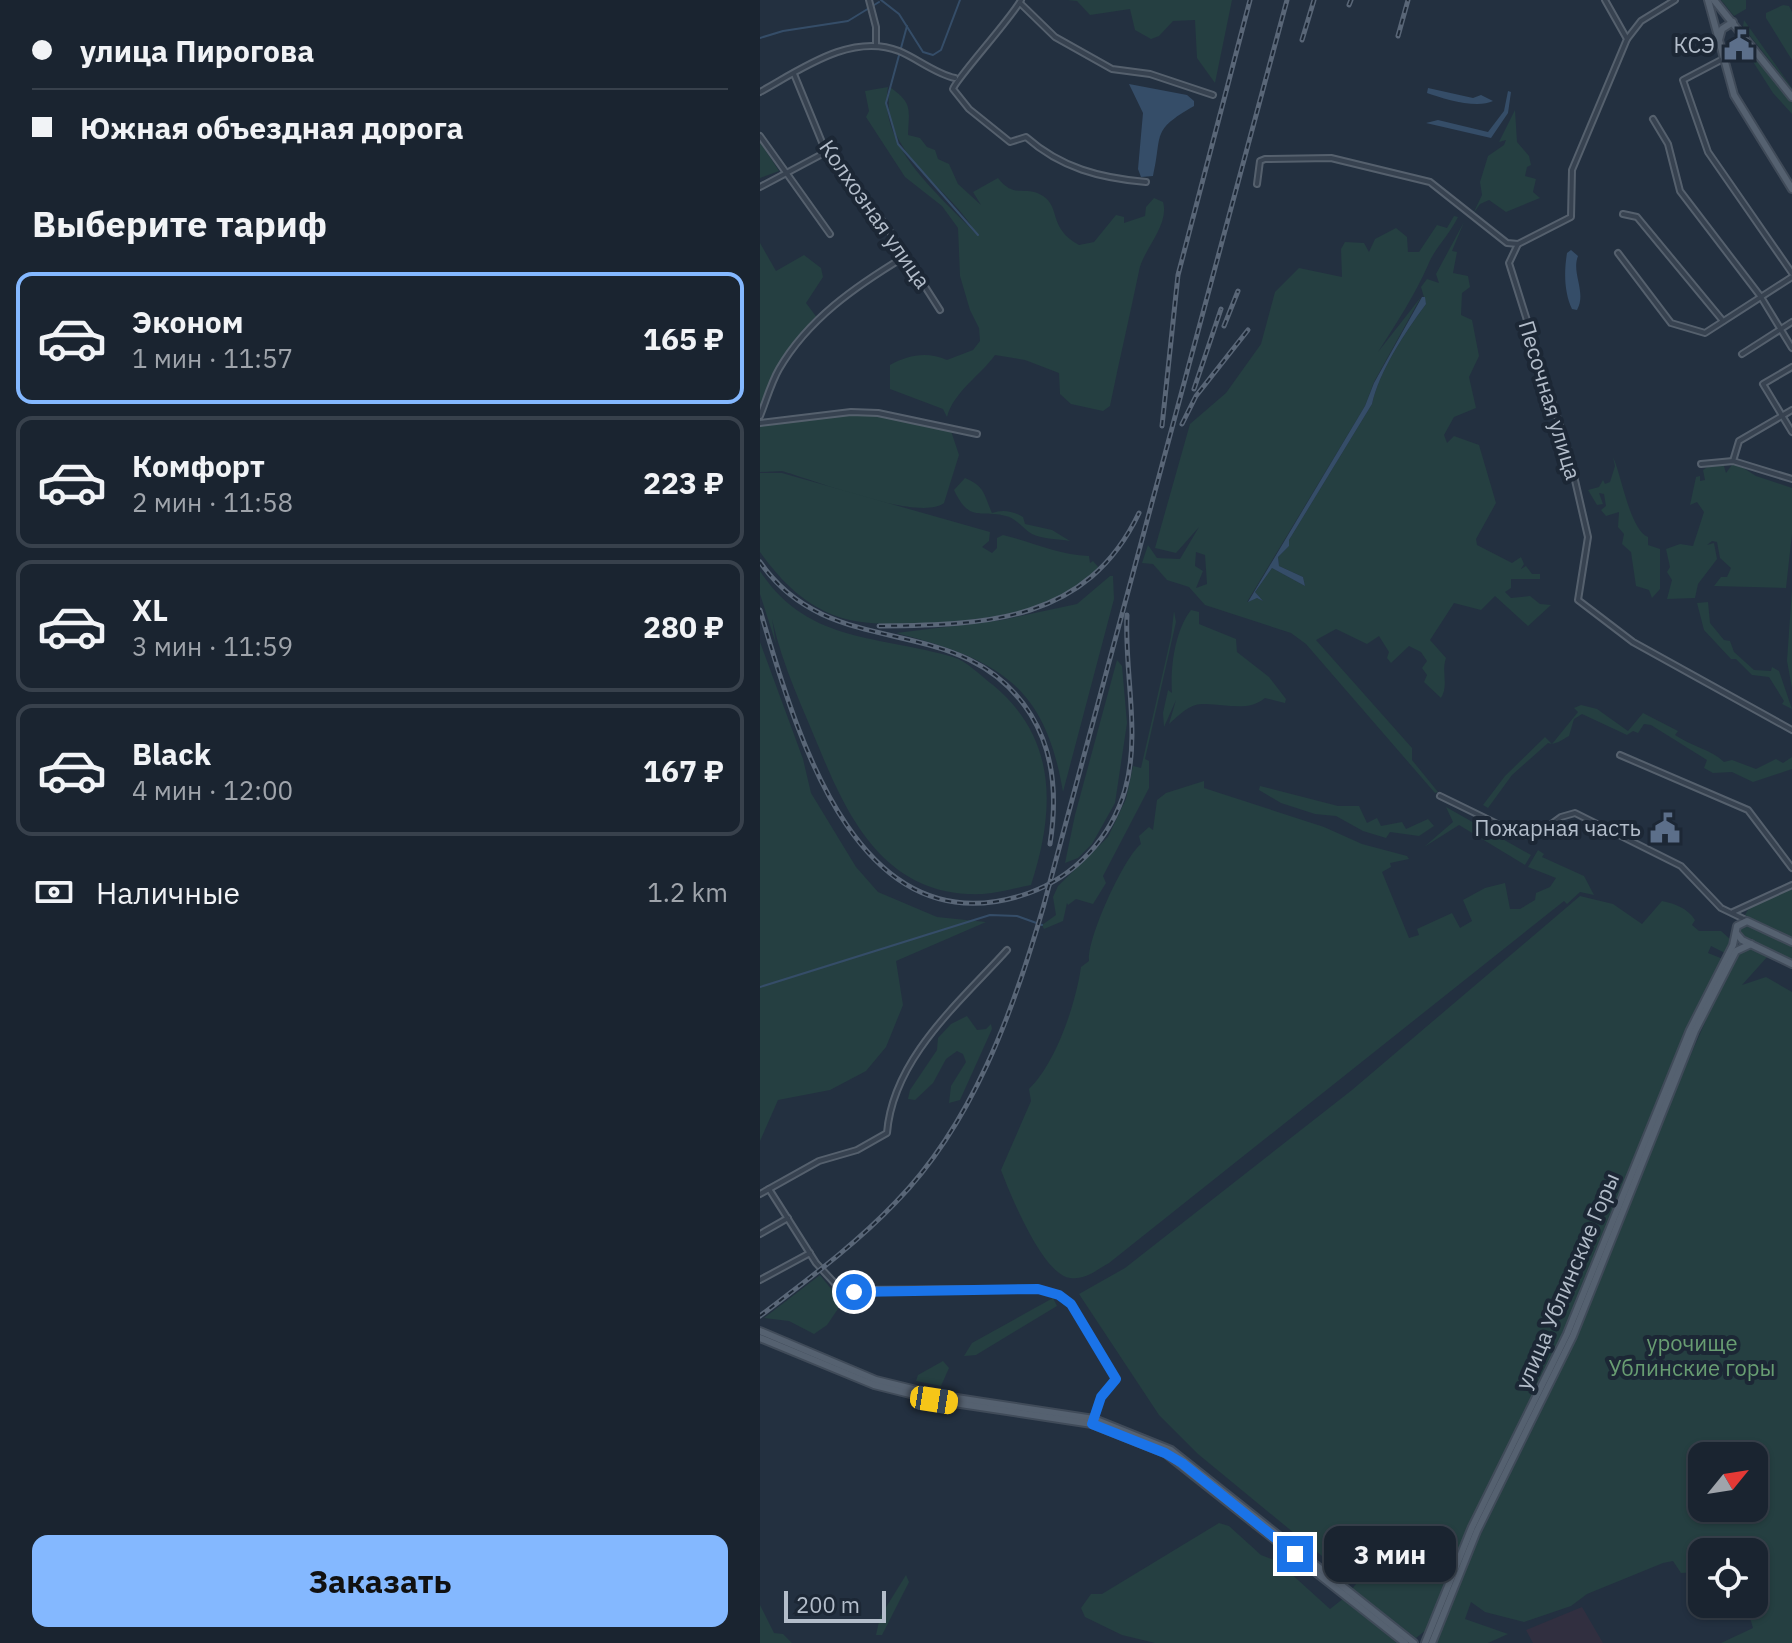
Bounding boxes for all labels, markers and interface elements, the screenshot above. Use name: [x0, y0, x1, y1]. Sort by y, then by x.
public building icon: КСЭ: [1722, 28, 1756, 62]
place label: КСЭ: [1674, 30, 1715, 59]
text: улица Пирогова: [80, 31, 314, 70]
text: Южная объездная дорога: [80, 108, 464, 147]
street label: Колхозная улица: [813, 134, 938, 294]
text: Выберите тариф: [32, 200, 327, 247]
icon: car: [36, 302, 108, 374]
text: Эконом: [132, 302, 243, 341]
street label: Песочная улица: [1512, 317, 1589, 483]
text: 165 ₽: [643, 319, 724, 358]
text: 1 мин · 11:57: [132, 341, 293, 375]
icon: car: [36, 446, 108, 518]
text: Комфорт: [132, 446, 265, 485]
text: 223 ₽: [643, 463, 724, 502]
text: 2 мин · 11:58: [132, 485, 293, 519]
icon: car: [36, 590, 108, 662]
text: XL: [132, 590, 168, 629]
text: 280 ₽: [643, 607, 724, 646]
text: 3 мин · 11:59: [132, 629, 293, 663]
icon: car: [36, 734, 108, 806]
text: Black: [132, 734, 211, 773]
text: 167 ₽: [643, 751, 724, 790]
text: 4 мин · 12:00: [132, 773, 293, 807]
public building icon: Пожарная часть: [1648, 811, 1682, 845]
place label: Пожарная часть: [1474, 813, 1641, 842]
icon: cash: [32, 870, 76, 914]
text: Наличные: [96, 873, 240, 912]
text: 1.2 km: [647, 875, 728, 909]
street label: улица Ублинские Горы: [1508, 1168, 1625, 1394]
route start: [836, 1274, 872, 1310]
park label: урочище Ублинские горы: [1609, 1328, 1775, 1382]
car: [908, 1384, 960, 1416]
north arrow: [1688, 1442, 1768, 1522]
map controls: [1688, 1442, 1768, 1618]
callout: 3 мин: [1323, 1526, 1455, 1582]
button: Заказать: [32, 1535, 728, 1627]
route end: [1277, 1536, 1313, 1572]
text: 3 мин: [1354, 1537, 1426, 1571]
button: locate: [1688, 1538, 1768, 1618]
scale bar: [784, 1587, 886, 1623]
text: 200 m: [796, 1590, 860, 1619]

